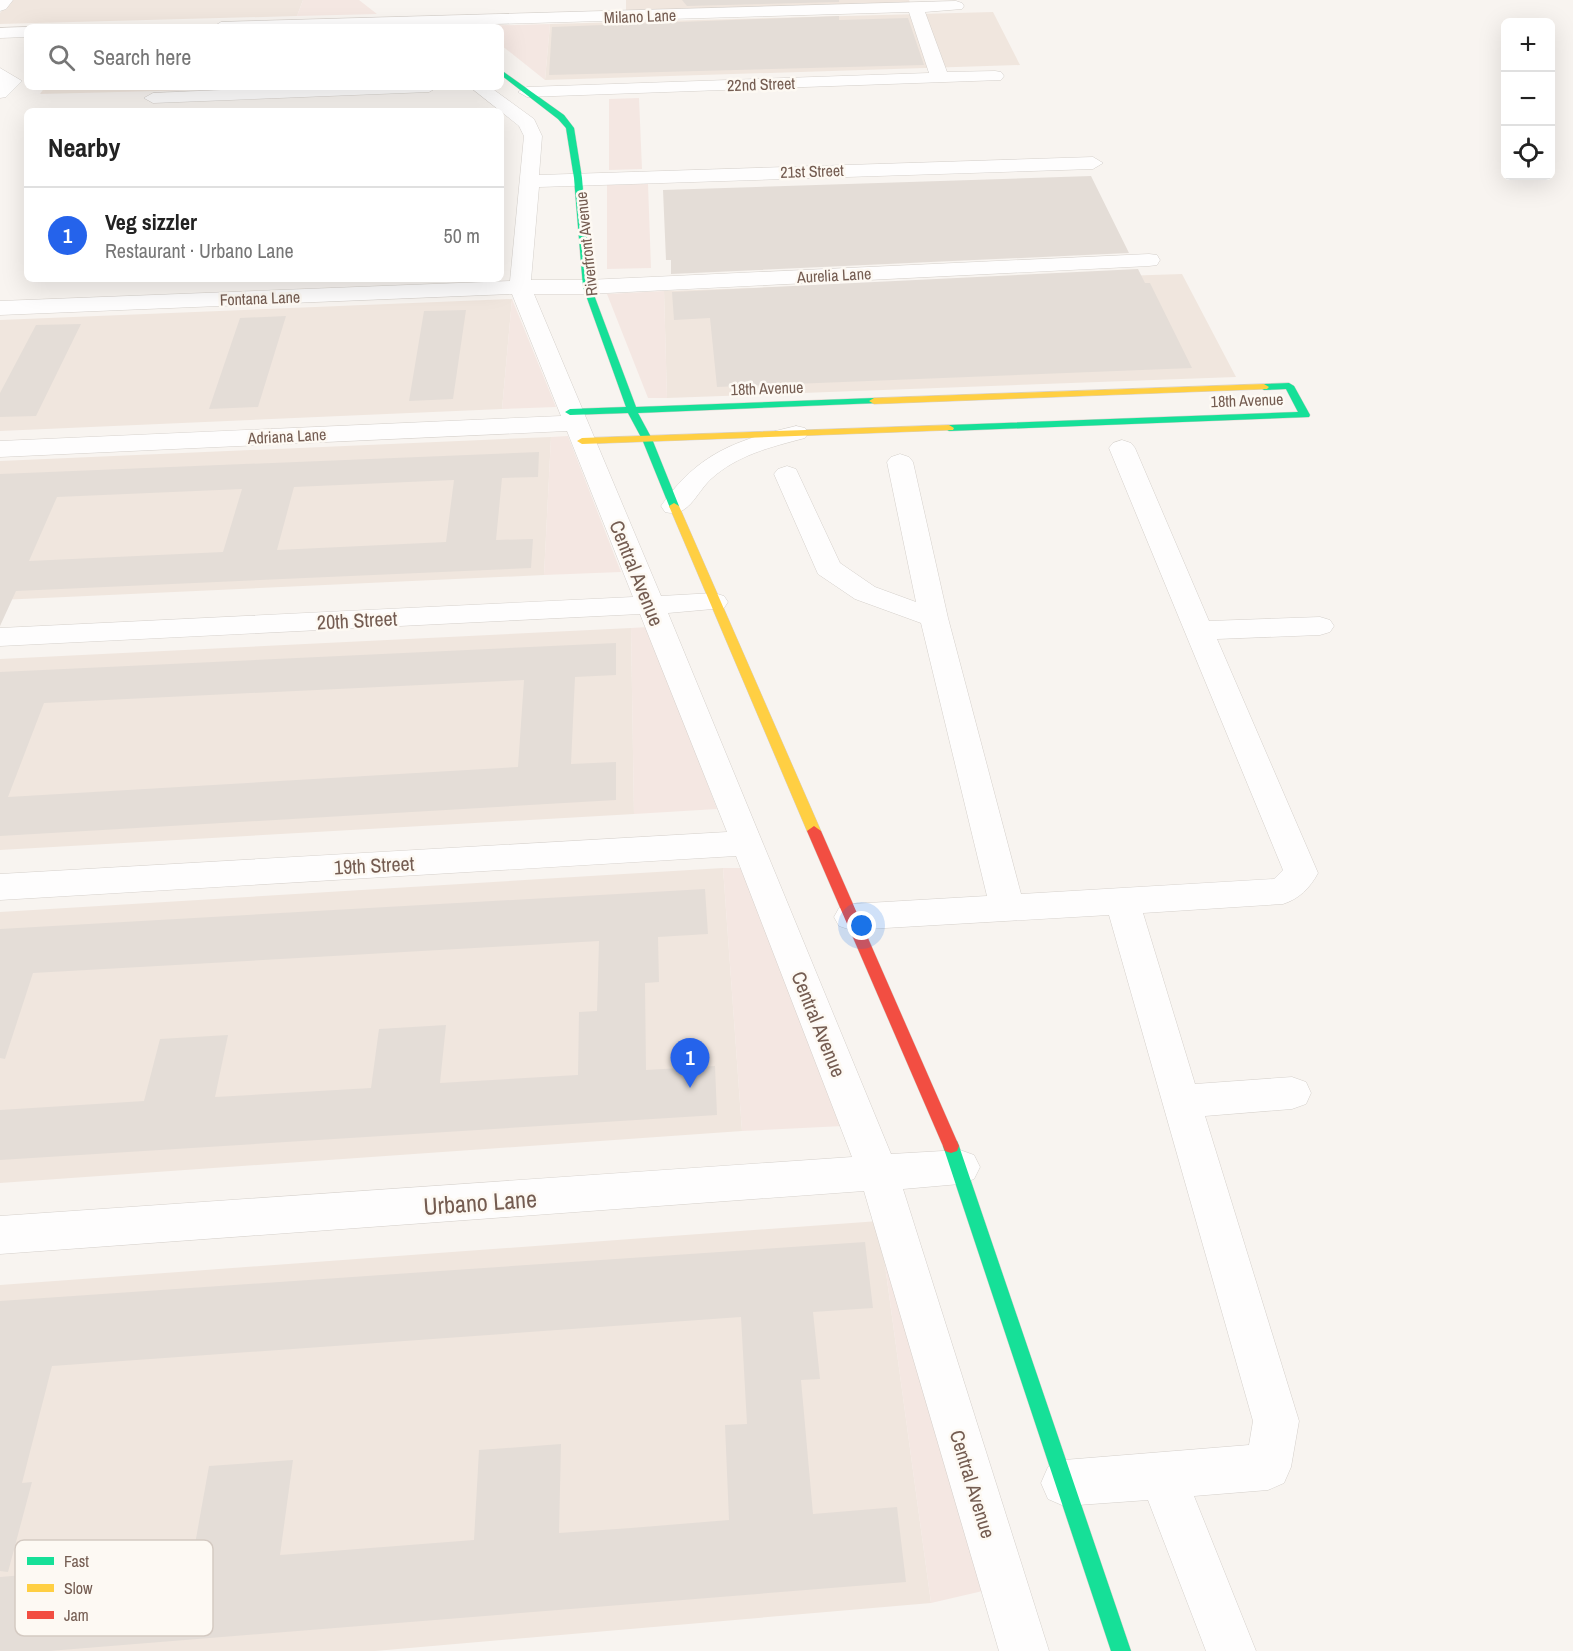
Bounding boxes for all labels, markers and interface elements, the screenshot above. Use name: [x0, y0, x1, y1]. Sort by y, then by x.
street label: Milano Lane: [604, 4, 676, 28]
map controls: [1501, 18, 1555, 180]
button: +: [1501, 18, 1555, 72]
search box: [24, 24, 504, 90]
icon: search: [45, 41, 78, 74]
text: Search here: [93, 42, 191, 72]
street label: 22nd Street: [727, 72, 796, 96]
button: −: [1501, 72, 1555, 126]
button: locate: [1501, 126, 1555, 180]
text: Nearby: [48, 130, 120, 165]
street label: 21st Street: [780, 159, 844, 183]
street label: Riverfront Avenue: [570, 191, 602, 297]
text: Veg sizzler: [105, 207, 197, 237]
text: 1: [63, 222, 72, 249]
text: 50 m: [444, 222, 480, 249]
text: Restaurant · Urbano Lane: [105, 237, 294, 264]
street label: Aurelia Lane: [795, 262, 872, 288]
street label: Fontana Lane: [219, 286, 301, 310]
street label: 18th Avenue: [730, 376, 804, 400]
street label: 18th Avenue: [1210, 388, 1284, 412]
street label: Adriana Lane: [246, 423, 327, 449]
street label: Central Avenue: [604, 516, 670, 630]
street label: 20th Street: [316, 604, 398, 636]
street label: 19th Street: [333, 849, 415, 881]
your location: [847, 911, 876, 940]
street label: Central Avenue: [786, 967, 852, 1081]
pin: 1: [670, 1038, 710, 1088]
street label: Urbano Lane: [422, 1182, 538, 1222]
street label: Central Avenue: [944, 1427, 1002, 1541]
legend: [15, 1540, 213, 1636]
text: Fast: [64, 1550, 89, 1572]
text: Slow: [64, 1577, 93, 1599]
text: Jam: [64, 1604, 89, 1626]

